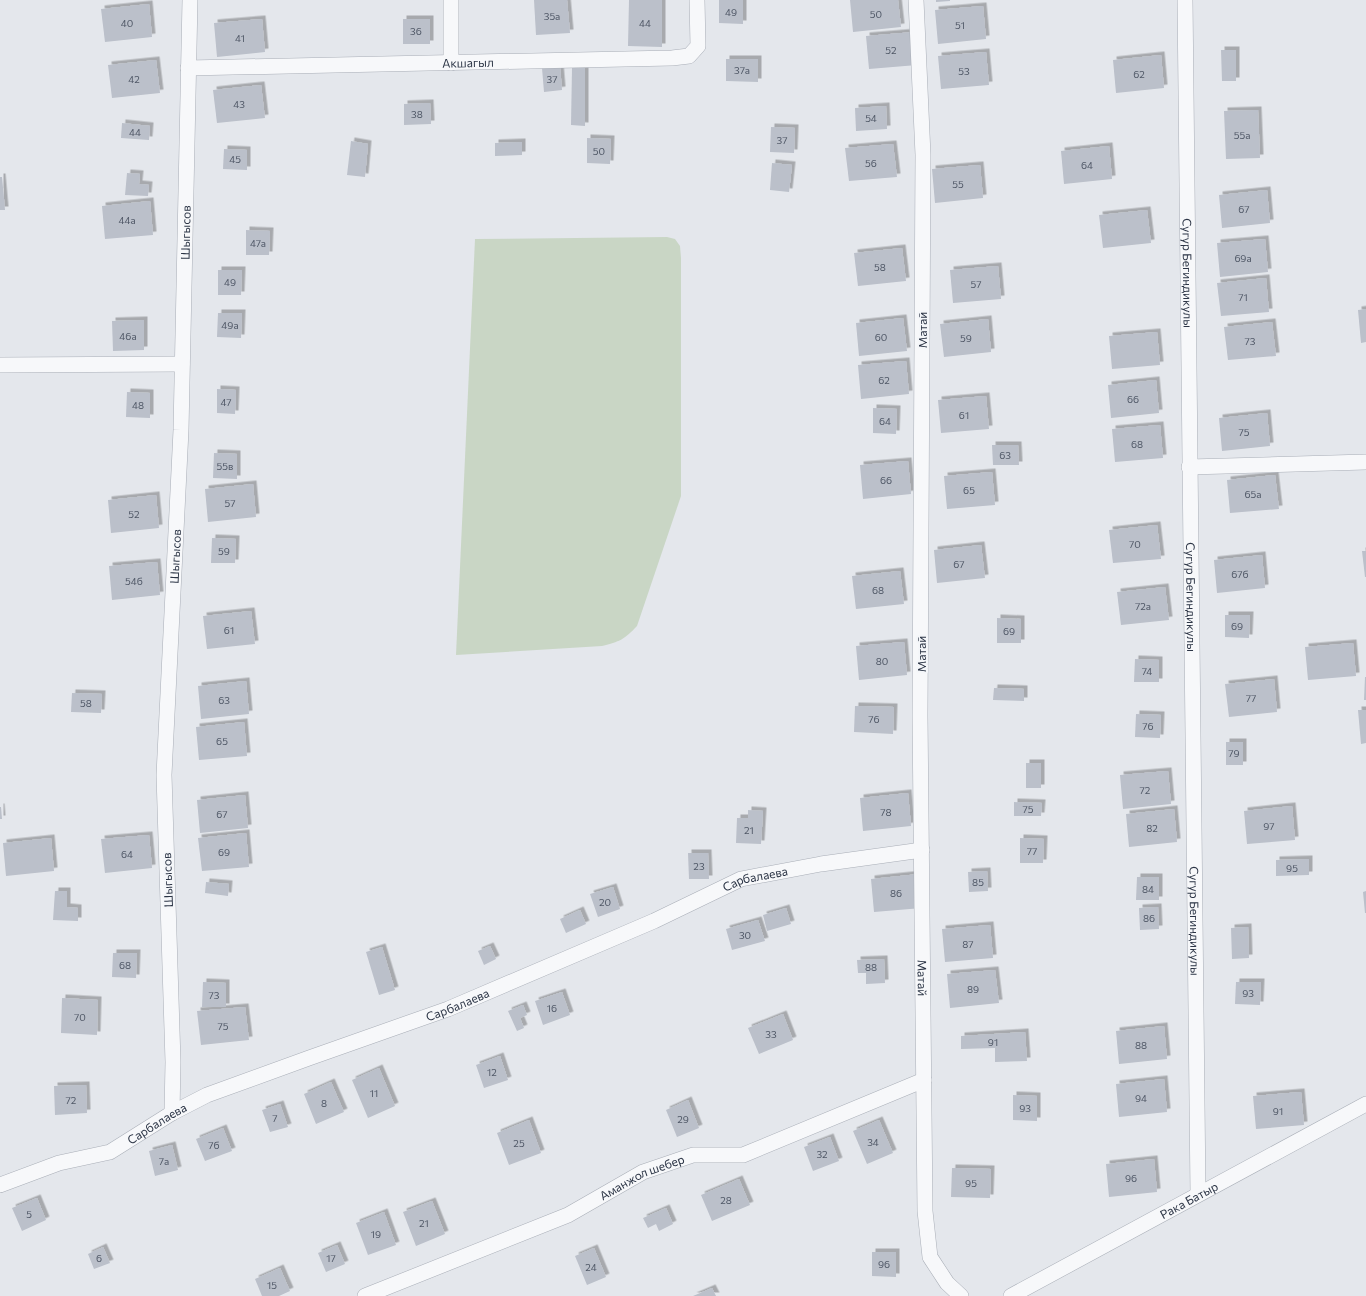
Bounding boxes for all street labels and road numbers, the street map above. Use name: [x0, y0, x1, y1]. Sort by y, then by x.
street label: Акшагыл: [442, 55, 494, 70]
street label: Шыгысов: [178, 205, 193, 260]
street label: Сугур Бегиндикулы: [1180, 218, 1196, 328]
street label: Матай: [915, 312, 929, 348]
street label: Шыгысов: [166, 529, 183, 584]
street label: Сугур Бегиндикулы: [1184, 542, 1199, 652]
street label: Матай: [914, 636, 928, 672]
street label: Шыгысов: [159, 852, 175, 908]
street label: Сарбалаева: [720, 863, 789, 894]
street label: Сугур Бегиндикулы: [1187, 866, 1203, 976]
street label: Матай: [915, 960, 930, 996]
street label: Сарбалаева: [424, 985, 491, 1023]
street label: Сарбалаева: [124, 1100, 189, 1147]
street label: Аманжол шебер: [597, 1151, 686, 1203]
street label: Рака Батыр: [1157, 1179, 1220, 1221]

